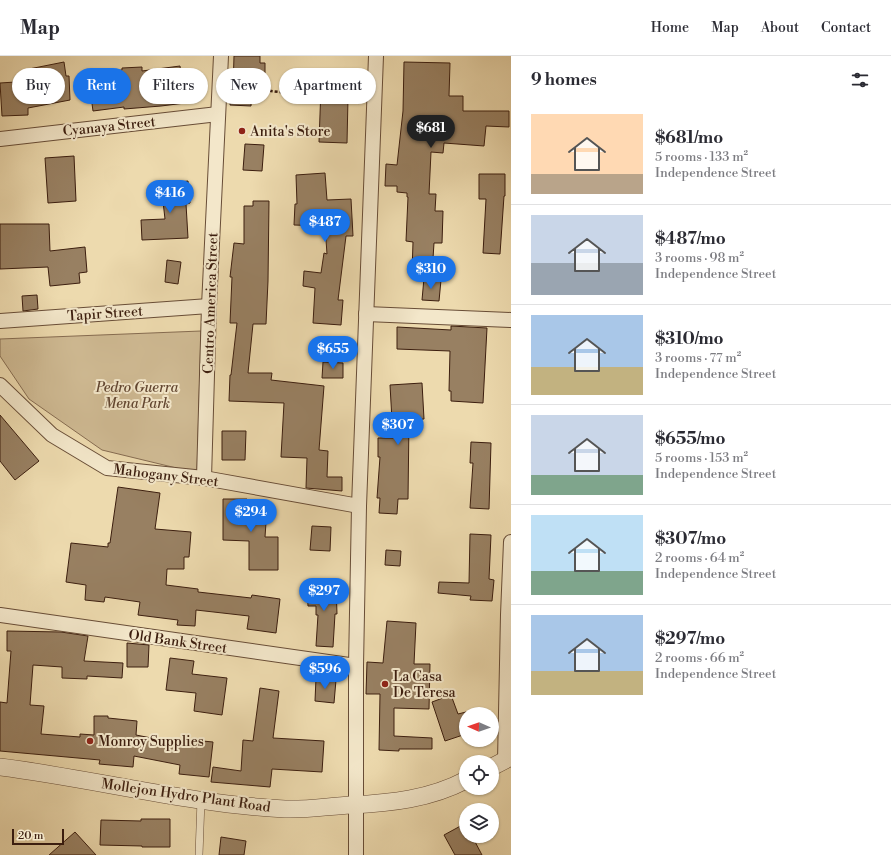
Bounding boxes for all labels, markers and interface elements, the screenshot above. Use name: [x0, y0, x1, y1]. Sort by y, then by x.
text: Map: [20, 16, 60, 40]
text: Home: [651, 19, 689, 37]
text: Map: [711, 19, 739, 37]
text: About: [761, 19, 799, 37]
text: Contact: [821, 19, 871, 37]
chip: Buy: [12, 68, 65, 104]
chip: Rent: [73, 68, 131, 104]
chip: Filters: [139, 68, 208, 104]
chip: New: [216, 68, 271, 104]
chip: Apartment: [279, 68, 376, 104]
text: 9 homes: [531, 69, 597, 91]
icon: filters: [849, 69, 871, 91]
street label: Cyanaya Street: [62, 113, 156, 141]
pin: $681: [407, 115, 455, 149]
text: $681: [416, 120, 446, 136]
place label: Anita's Store: [249, 123, 331, 141]
marker: Anita's Store: [237, 126, 247, 136]
text: $681/mo: [655, 127, 723, 149]
icon: home: [563, 130, 611, 178]
text: 5 rooms · 133 m²: [655, 149, 748, 165]
text: Independence Street: [655, 165, 776, 181]
pin: $416: [146, 180, 194, 214]
text: $416: [155, 185, 185, 201]
pin: $487: [301, 209, 349, 243]
text: $487: [309, 214, 341, 230]
text: $487/mo: [655, 228, 726, 250]
icon: home: [563, 231, 611, 279]
street label: Centro America Street: [200, 232, 222, 374]
text: 3 rooms · 98 m²: [655, 250, 744, 266]
pin: $310: [407, 256, 455, 290]
text: $310: [416, 261, 446, 277]
text: Independence Street: [655, 266, 776, 282]
street label: Tapir Street: [67, 302, 144, 326]
text: $310/mo: [655, 328, 724, 350]
icon: home: [563, 331, 611, 379]
pin: $655: [309, 336, 357, 370]
text: $655: [317, 341, 349, 357]
text: 3 rooms · 77 m²: [655, 350, 741, 366]
text: Independence Street: [655, 366, 776, 382]
park label: Pedro Guerra Mena Park: [95, 379, 178, 413]
pin: $307: [374, 412, 422, 446]
text: $307: [382, 417, 414, 433]
text: $655/mo: [655, 428, 726, 450]
icon: home: [563, 431, 611, 479]
text: 5 rooms · 153 m²: [655, 450, 748, 466]
street label: Mahogany Street: [112, 461, 220, 491]
text: Independence Street: [655, 466, 776, 482]
pin: $294: [227, 499, 275, 533]
text: $294: [235, 504, 267, 520]
text: $307/mo: [655, 528, 726, 550]
icon: home: [563, 531, 611, 579]
text: 2 rooms · 64 m²: [655, 550, 744, 566]
text: Independence Street: [655, 566, 776, 582]
pin: $297: [300, 578, 348, 612]
text: $297: [308, 583, 340, 599]
street label: Old Bank Street: [127, 626, 228, 658]
text: $297/mo: [655, 628, 725, 650]
icon: home: [563, 631, 611, 679]
text: 2 rooms · 66 m²: [655, 650, 744, 666]
pin: $596: [301, 656, 349, 690]
text: $596: [309, 661, 341, 677]
text: Independence Street: [655, 666, 776, 682]
place label: La Casa De Teresa: [393, 668, 457, 702]
marker: La Casa De Teresa: [380, 679, 390, 689]
north arrow: [459, 707, 499, 747]
map controls: [459, 707, 499, 843]
place label: Monroy Supplies: [98, 733, 204, 751]
marker: Monroy Supplies: [85, 736, 95, 746]
button: locate: [459, 755, 499, 795]
street label: Mollejon Hydro Plant Road: [100, 775, 272, 817]
button: layers: [459, 803, 499, 843]
scale bar: [12, 827, 64, 846]
text: 20 m: [18, 829, 43, 843]

